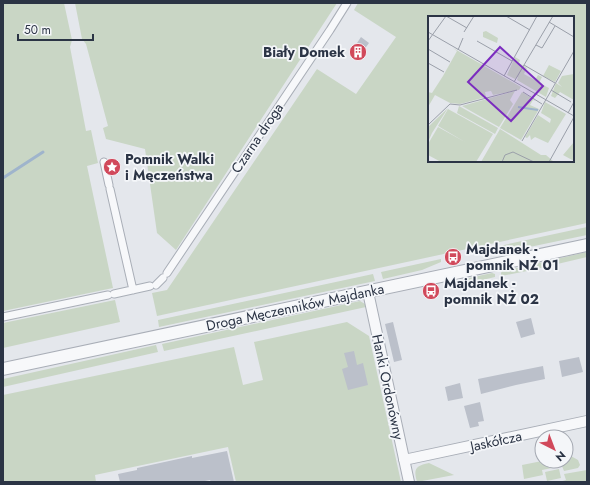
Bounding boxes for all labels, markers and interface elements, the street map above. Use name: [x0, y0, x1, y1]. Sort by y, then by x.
scale bar: [18, 16, 93, 42]
inset map: [428, 16, 574, 162]
text: 50 m: [24, 21, 51, 39]
place label: Biały Domek: [263, 42, 345, 62]
building icon: Biały Domek: [348, 42, 368, 62]
street label: Czarna droga: [226, 99, 288, 177]
place label: Pomnik Walki i Męczeństwa: [125, 149, 214, 185]
place icon: Pomnik Walki i Męczeństwa: [102, 157, 122, 177]
place label: Majdanek - pomnik NŻ 01: [466, 239, 559, 275]
bus stop icon: Majdanek - pomnik NŻ 01: [443, 247, 463, 267]
place label: Majdanek - pomnik NŻ 02: [444, 273, 539, 309]
street label: Droga Męczenników Majdanka: [204, 278, 386, 336]
bus stop icon: Majdanek - pomnik NŻ 02: [421, 281, 441, 301]
street label: Hanki Ordonówny: [367, 332, 409, 442]
street label: Jaskółcza: [466, 426, 524, 457]
north arrow: [534, 429, 574, 469]
text: N: [552, 448, 569, 465]

